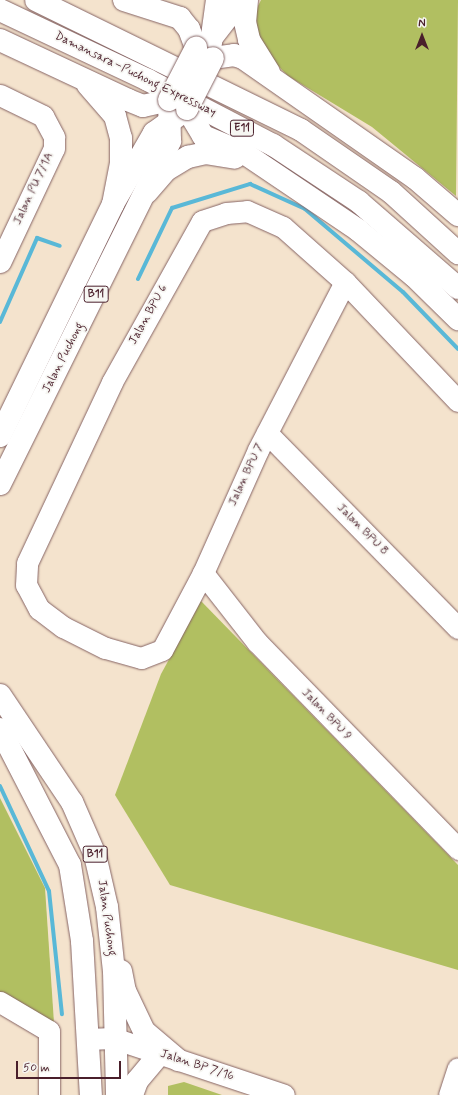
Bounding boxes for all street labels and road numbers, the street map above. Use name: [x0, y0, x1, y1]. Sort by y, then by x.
street label: Damansara–Puchong Expressway: [50, 29, 220, 121]
road number: E11: [229, 119, 255, 137]
street label: Jalan PU 7/1A: [11, 150, 57, 228]
street label: Jalan BPU 6: [127, 283, 171, 347]
road number: B11: [83, 285, 109, 303]
street label: Jalan Puchong: [40, 321, 88, 395]
street label: Jalan BPU 7: [226, 441, 268, 509]
street label: Jalan BPU 8: [333, 501, 391, 559]
street label: Jalan BPU 9: [298, 686, 354, 744]
road number: B11: [82, 845, 108, 863]
street label: Jalan Puchong: [94, 880, 118, 956]
street label: Jalan BP 7/16: [158, 1047, 236, 1085]

